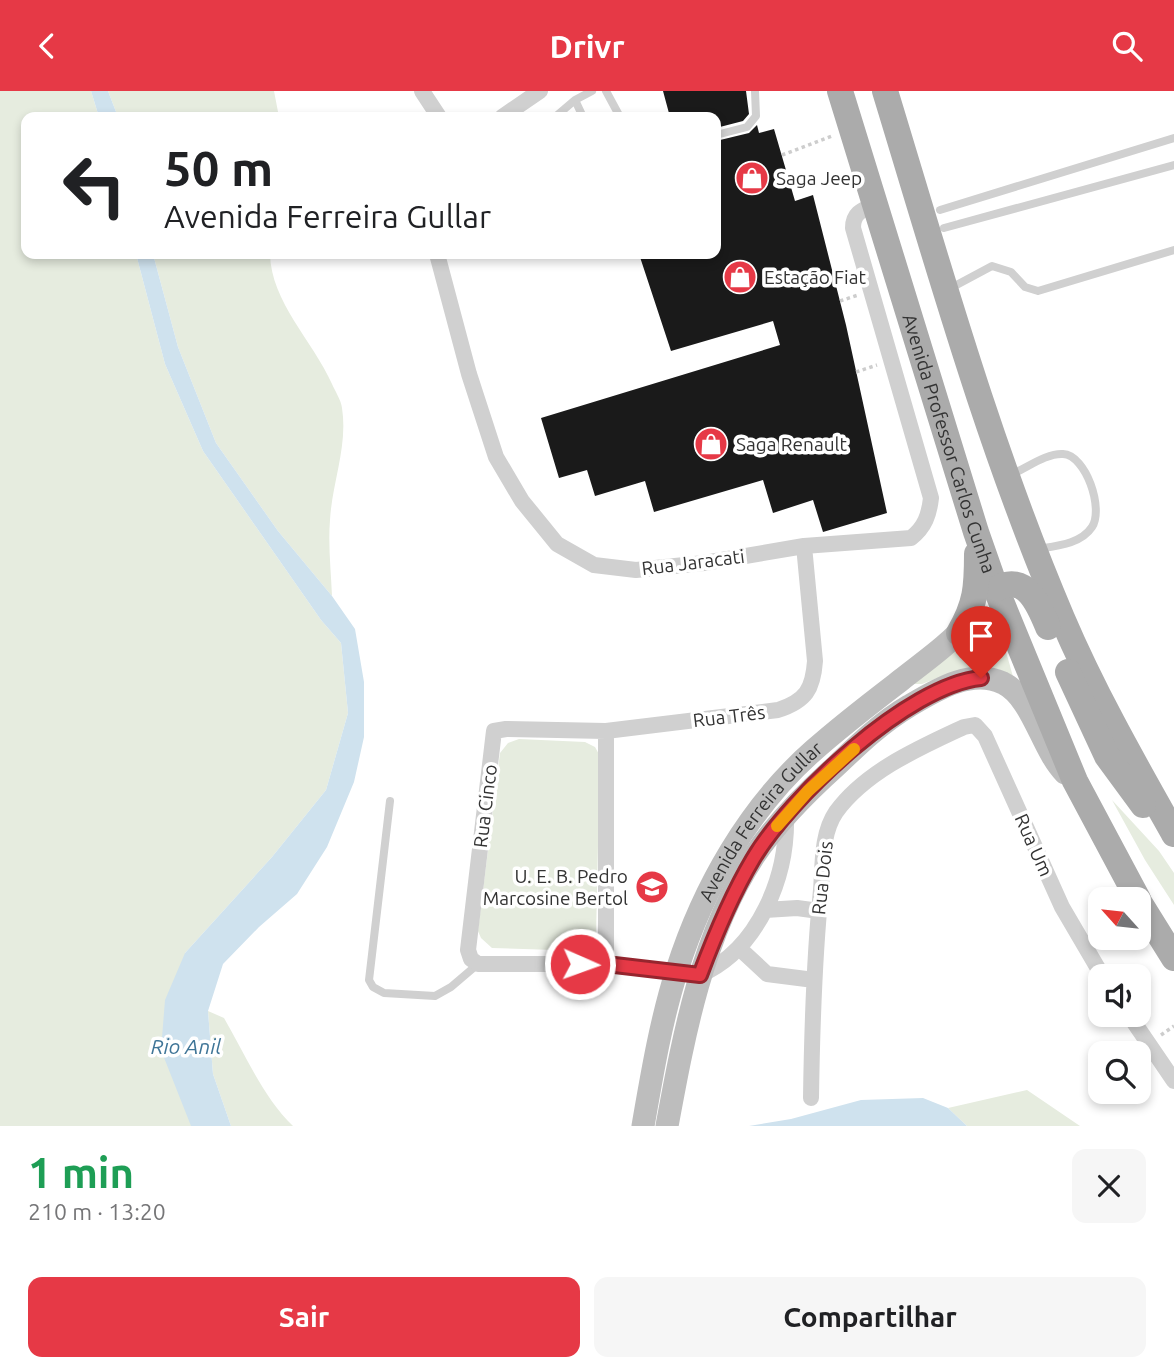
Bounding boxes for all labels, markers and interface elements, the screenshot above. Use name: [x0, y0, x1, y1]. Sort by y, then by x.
icon: back: [28, 27, 66, 65]
icon: search: [1108, 27, 1146, 65]
text: Drivr: [549, 28, 625, 64]
icon: left: [49, 140, 140, 231]
text: 50 m: [164, 140, 273, 195]
shop icon: Saga Jeep: [733, 159, 771, 197]
place label: Saga Jeep: [776, 167, 862, 189]
text: Avenida Ferreira Gullar: [164, 198, 491, 234]
shop icon: Estação Fiat: [721, 258, 759, 296]
place label: Estação Fiat: [764, 266, 866, 288]
street label: Avenida Professor Carlos Cunha: [898, 311, 1001, 576]
shop icon: Saga Renault: [692, 425, 730, 463]
place label: Saga Renault: [736, 433, 848, 455]
street label: Rua Jaracati: [640, 545, 746, 579]
pin: [951, 606, 1011, 678]
icon: arrive: [962, 617, 1000, 655]
street label: Rua Três: [692, 701, 766, 731]
street label: Avenida Ferreira Gullar: [694, 737, 827, 905]
street label: Rua Cinco: [469, 763, 501, 849]
street label: Rua Um: [1010, 810, 1058, 880]
street label: Rua Dois: [807, 840, 837, 916]
place label: U. E. B. Pedro Marcosine Bertol: [483, 865, 628, 909]
school or university icon: U. E. B. Pedro Marcosine Bertol: [633, 868, 671, 906]
north arrow: [1088, 887, 1152, 950]
map controls: [1088, 887, 1151, 1104]
position arrow: [543, 927, 617, 1001]
button: sound: [1088, 964, 1151, 1027]
water label: Rio Anil: [151, 1034, 221, 1058]
button: search: [1088, 1041, 1151, 1104]
text: 1 min: [28, 1149, 134, 1196]
button: close: [1072, 1149, 1146, 1223]
text: 210 m · 13:20: [28, 1199, 166, 1224]
button: Sair: [28, 1277, 580, 1357]
button: Compartilhar: [594, 1277, 1146, 1357]

